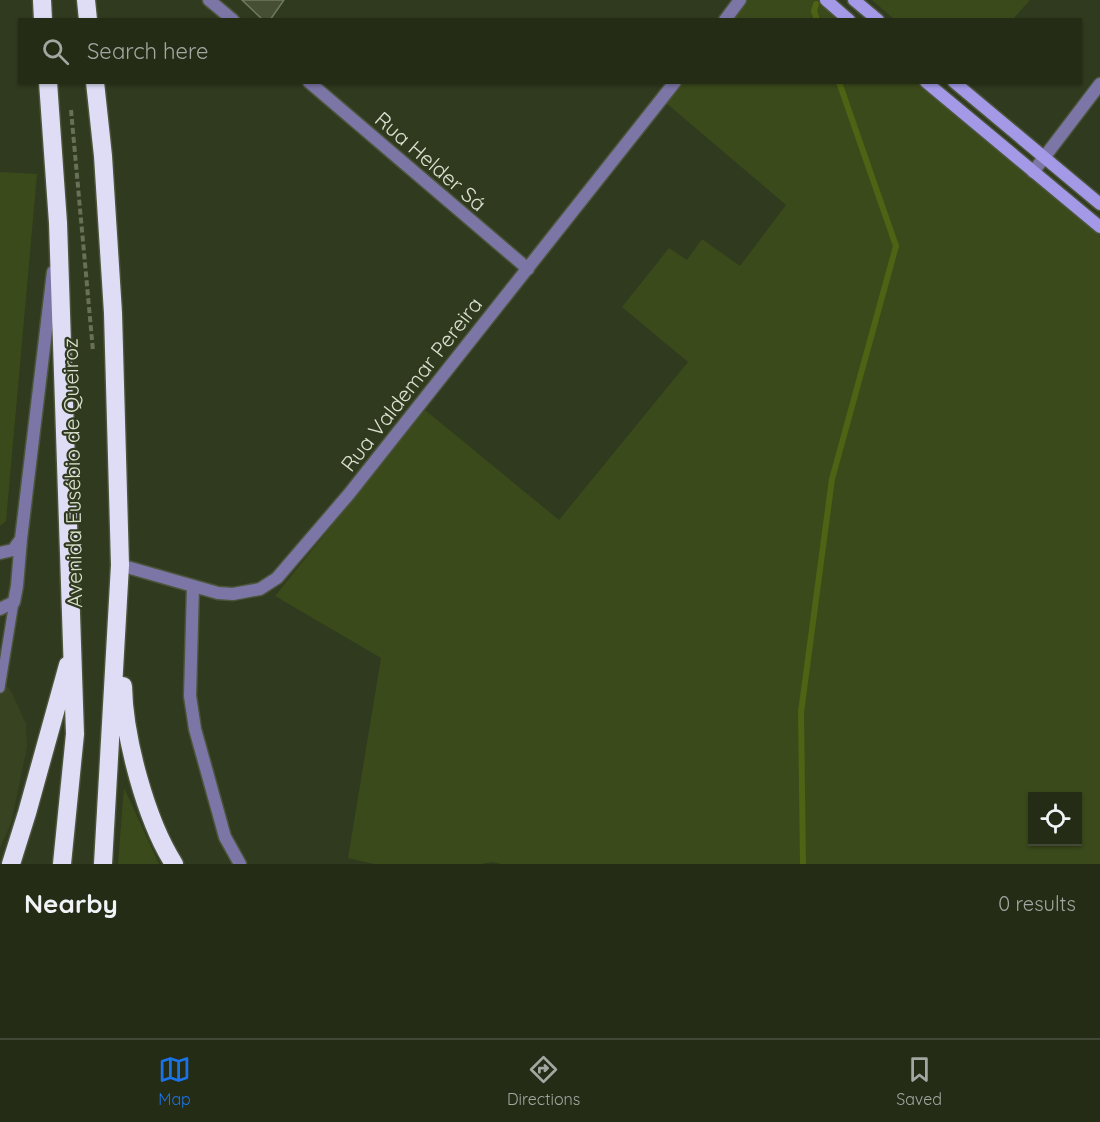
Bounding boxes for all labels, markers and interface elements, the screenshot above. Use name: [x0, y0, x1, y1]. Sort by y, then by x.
search box: [18, 18, 1082, 84]
icon: search: [39, 35, 72, 68]
text: Search here: [87, 37, 208, 65]
street label: Rua Helder Sá: [370, 106, 492, 216]
street label: Rua Valdemar Pereira: [335, 292, 487, 476]
street label: Avenida Eusébio de Queiroz: [57, 338, 87, 608]
map controls: [1028, 792, 1082, 846]
button: locate: [1028, 792, 1082, 846]
text: Nearby: [24, 887, 118, 920]
text: 0 results: [998, 891, 1076, 916]
tab: Map: [158, 1053, 191, 1109]
tab: Directions: [507, 1053, 580, 1109]
tab: Saved: [896, 1053, 942, 1109]

